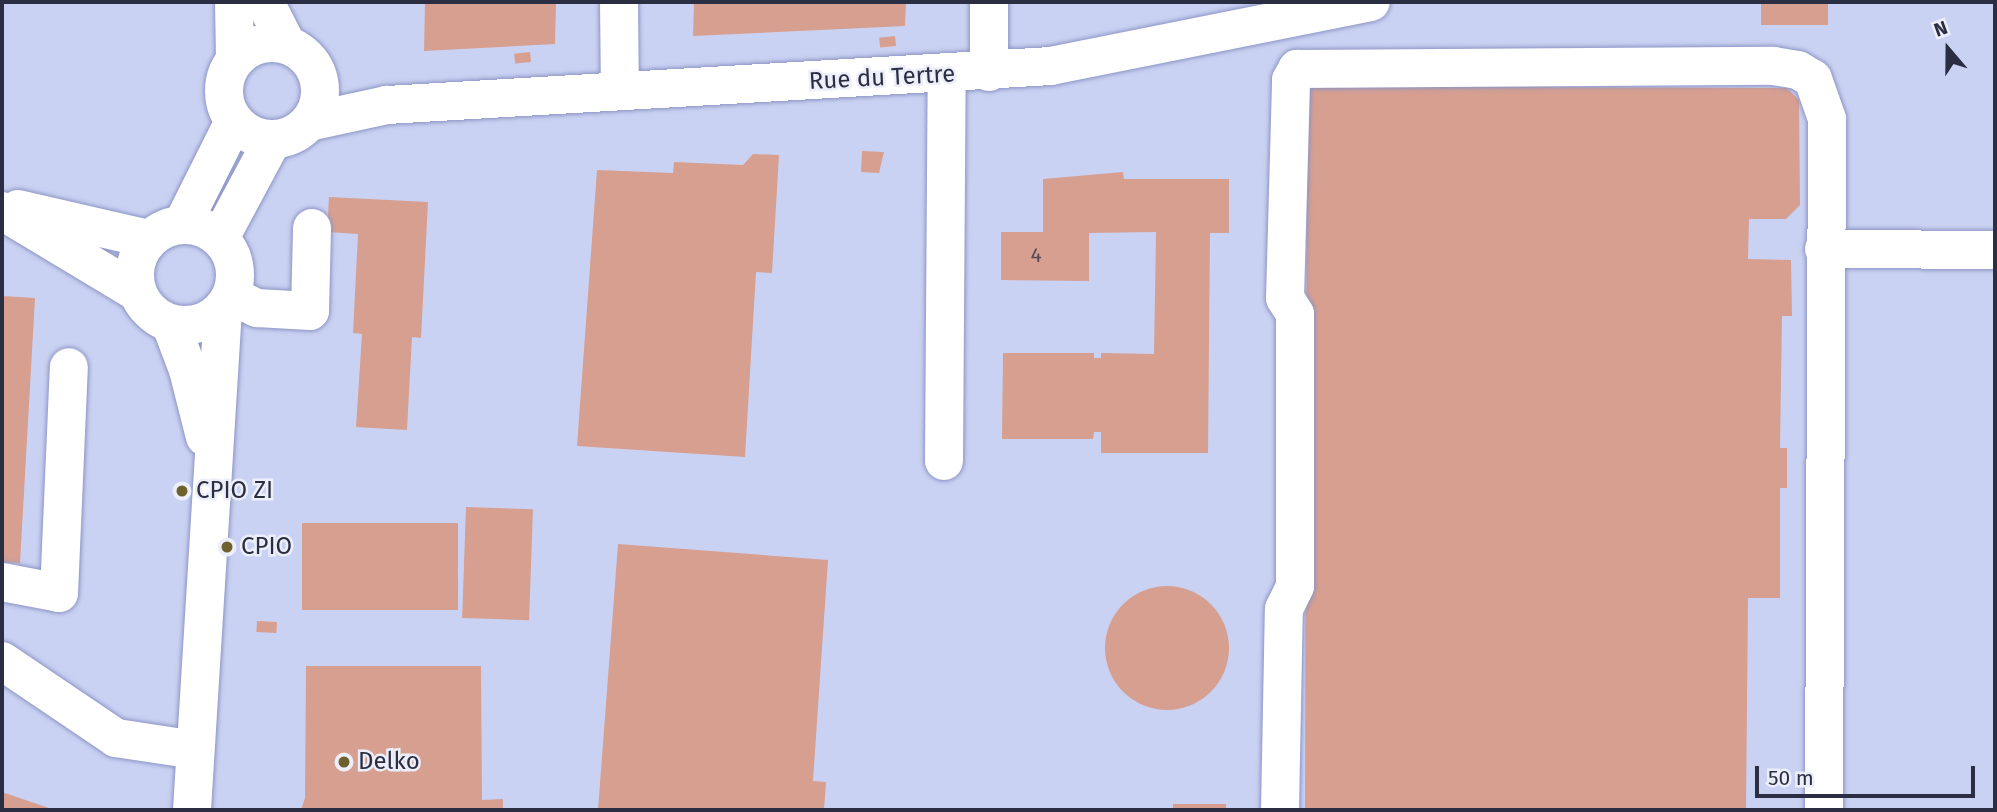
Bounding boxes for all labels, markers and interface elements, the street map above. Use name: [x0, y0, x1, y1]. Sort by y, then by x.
north arrow: [1913, 14, 1983, 84]
text: N: [1931, 16, 1950, 42]
street label: Rue du Tertre: [808, 60, 956, 96]
house number: 4: [1030, 242, 1042, 268]
place label: CPIO ZI: [196, 477, 273, 505]
marker: CPIO ZI: [174, 483, 190, 499]
place label: CPIO: [241, 533, 292, 561]
marker: CPIO: [219, 539, 235, 555]
place label: Delko: [358, 748, 420, 776]
scale bar: [1759, 752, 1980, 796]
marker: Delko: [336, 754, 352, 770]
text: 50 m: [1768, 765, 1814, 791]

